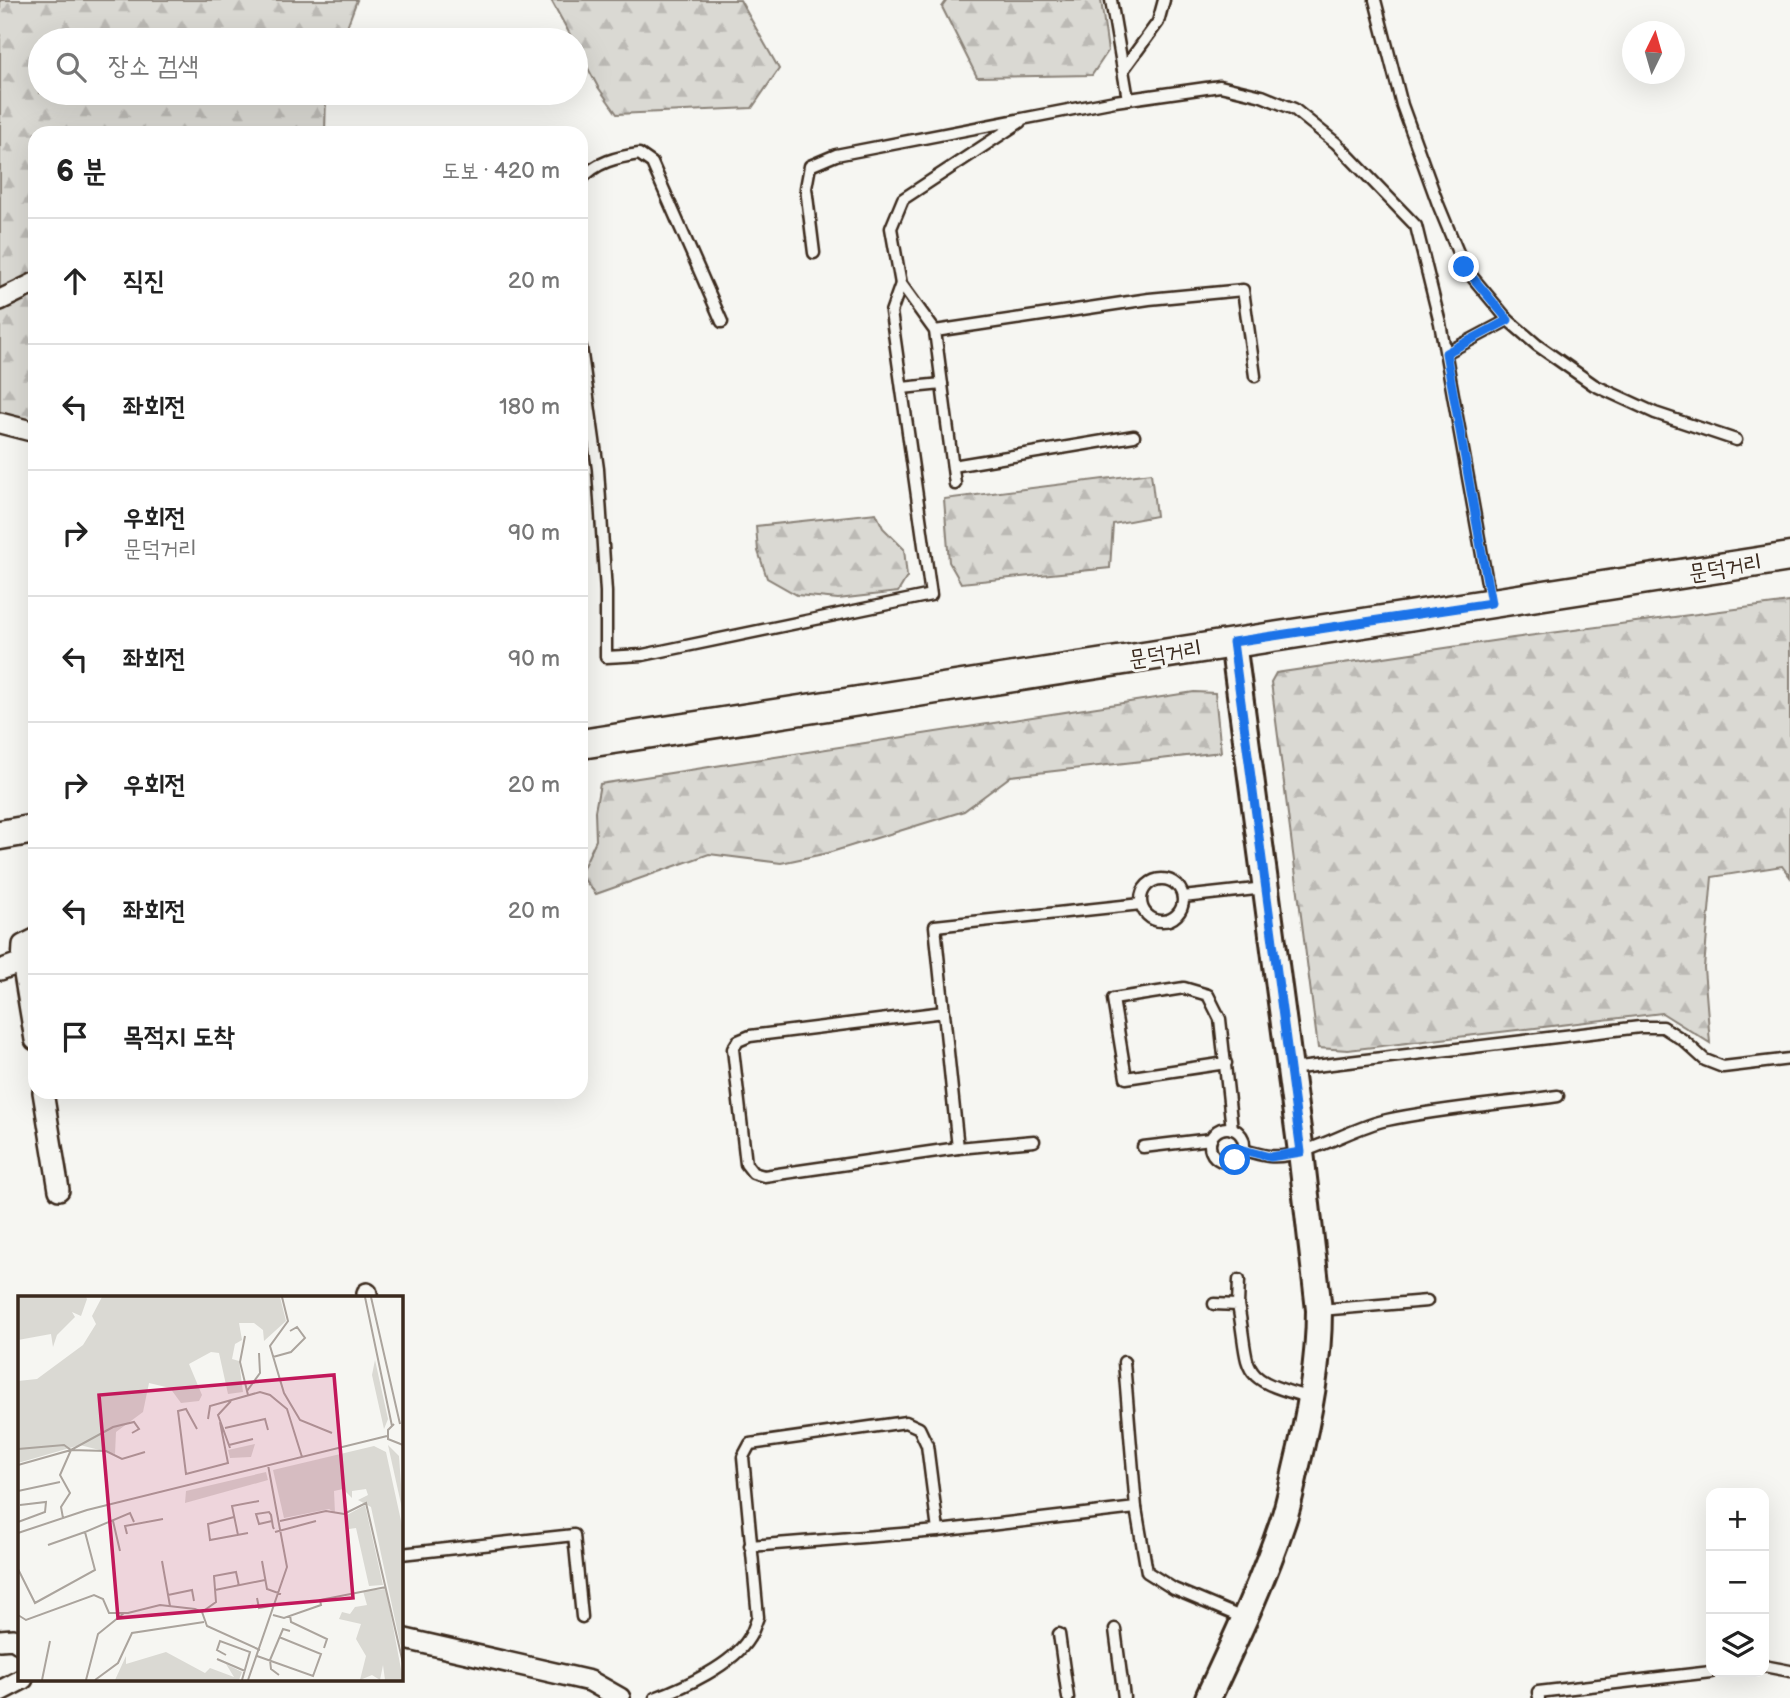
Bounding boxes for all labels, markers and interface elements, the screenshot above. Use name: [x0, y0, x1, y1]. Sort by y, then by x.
north arrow: [1622, 21, 1685, 84]
search box: [28, 28, 588, 105]
icon: search: [52, 48, 90, 86]
text: 장소 검색: [108, 51, 199, 82]
text: 6 분: [56, 154, 106, 190]
text: 도보 · 420 m: [442, 157, 560, 185]
route end: [1448, 251, 1479, 282]
icon: ahead: [56, 262, 94, 300]
text: 직진: [123, 266, 165, 297]
text: 20 m: [508, 267, 560, 295]
icon: left: [56, 388, 94, 426]
text: 좌회전: [123, 392, 186, 423]
text: 180 m: [499, 393, 560, 421]
text: 우회전: [123, 503, 186, 534]
icon: right: [56, 514, 94, 552]
text: 90 m: [508, 519, 560, 547]
text: 문덕거리: [123, 535, 197, 563]
street label: 문덕거리: [1686, 548, 1764, 588]
street label: 문덕거리: [1126, 634, 1204, 674]
icon: left: [56, 640, 94, 678]
text: 좌회전: [123, 644, 186, 675]
text: 90 m: [508, 645, 560, 673]
icon: right: [56, 766, 94, 804]
text: 우회전: [123, 770, 186, 801]
text: 20 m: [508, 771, 560, 799]
icon: left: [56, 892, 94, 930]
text: 좌회전: [123, 896, 186, 927]
text: 20 m: [508, 897, 560, 925]
icon: arrive: [56, 1018, 94, 1056]
text: 목적지 도착: [123, 1022, 235, 1053]
route start: [1219, 1144, 1250, 1175]
inset map: [18, 1296, 402, 1680]
map controls: [1706, 1488, 1769, 1677]
button: +: [1706, 1488, 1769, 1551]
button: −: [1706, 1551, 1769, 1614]
button: layers: [1706, 1614, 1769, 1677]

